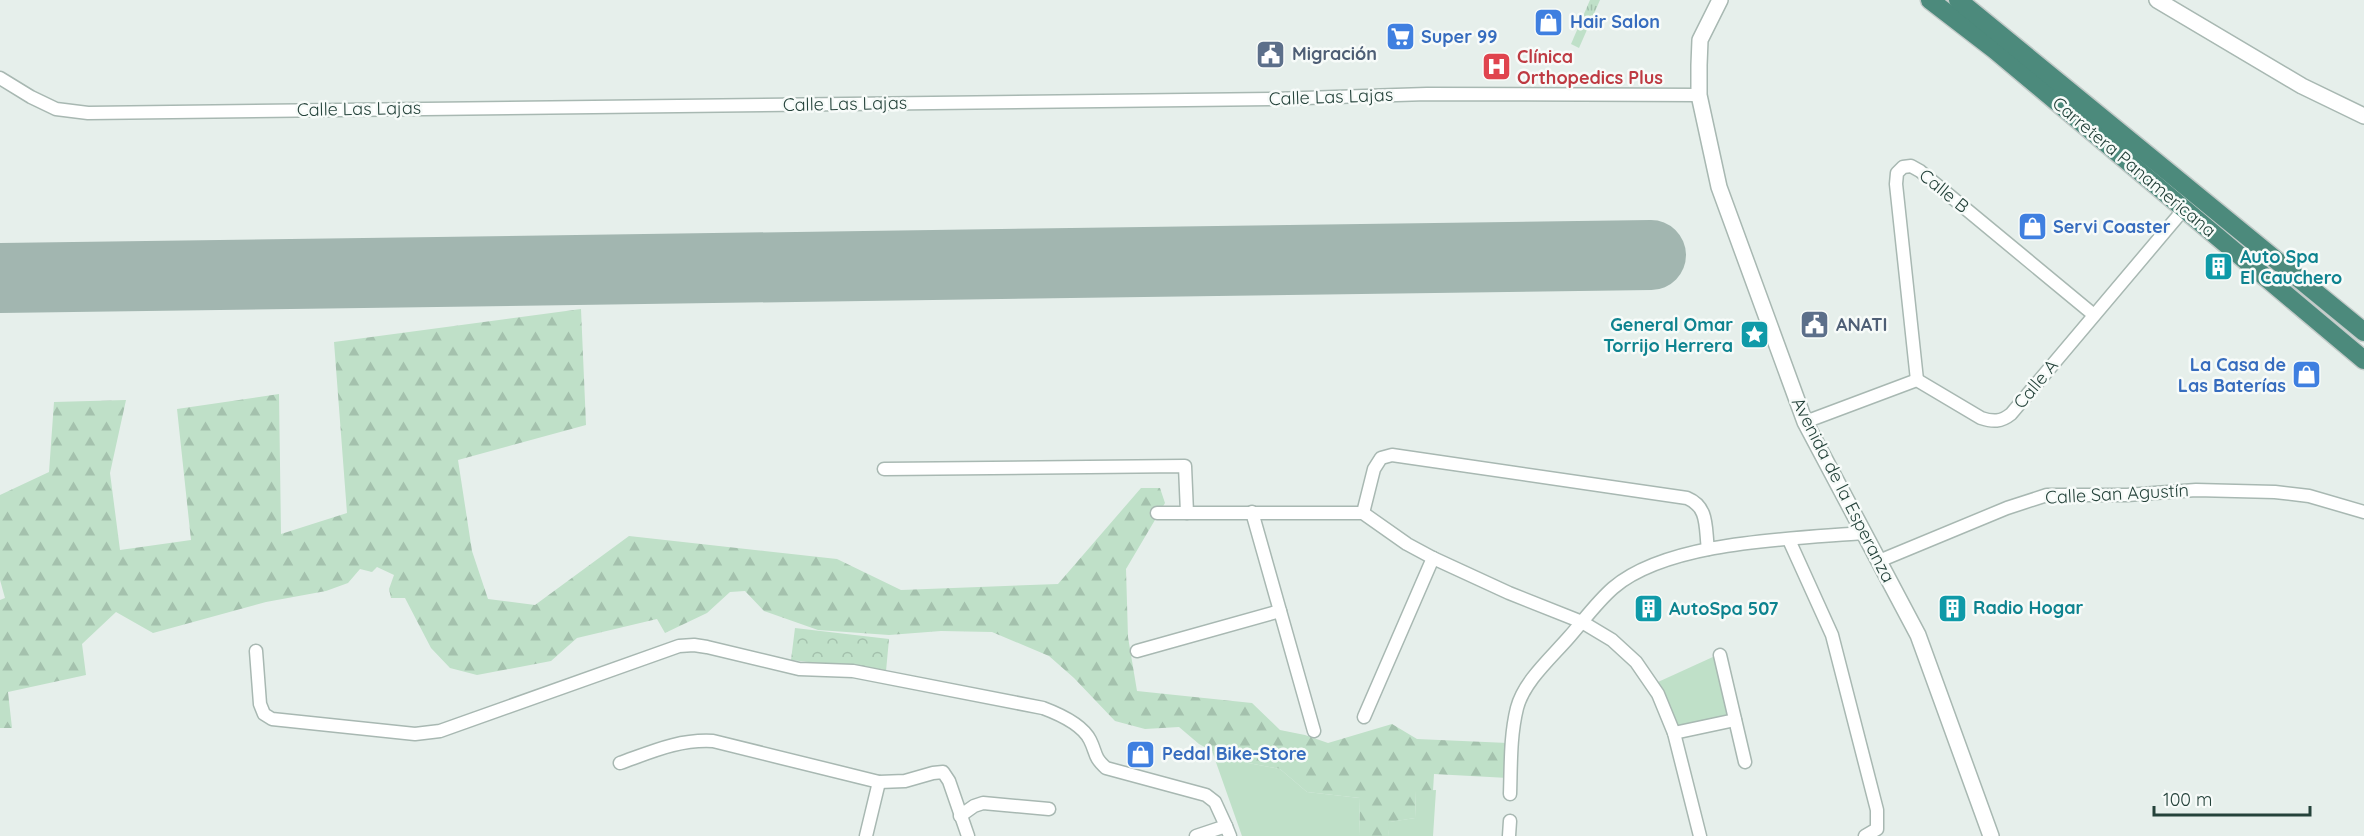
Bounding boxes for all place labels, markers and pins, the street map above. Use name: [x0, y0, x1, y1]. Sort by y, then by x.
shop icon: Hair Salon: [1533, 6, 1565, 38]
place label: Hair Salon: [1570, 10, 1660, 33]
supermarket icon: Super 99: [1384, 21, 1416, 53]
place label: Super 99: [1421, 25, 1498, 48]
public building icon: Migración: [1255, 38, 1287, 70]
place label: Migración: [1292, 42, 1377, 65]
place label: Clínica Orthopedics Plus: [1517, 45, 1663, 89]
hospital icon: Clínica Orthopedics Plus: [1480, 51, 1512, 83]
shop icon: Servi Coaster: [2016, 211, 2048, 243]
place label: Servi Coaster: [2053, 215, 2171, 238]
place label: Auto Spa El Cauchero: [2240, 245, 2342, 289]
building icon: Auto Spa El Cauchero: [2203, 251, 2235, 283]
public building icon: ANATI: [1799, 309, 1831, 341]
place label: General Omar Torrijo Herrera: [1603, 313, 1733, 357]
place label: ANATI: [1836, 313, 1888, 336]
place icon: General Omar Torrijo Herrera: [1738, 319, 1770, 351]
place label: La Casa de Las Baterías: [2178, 353, 2286, 397]
shop icon: La Casa de Las Baterías: [2291, 359, 2323, 391]
building icon: Radio Hogar: [1936, 592, 1968, 624]
building icon: AutoSpa 507: [1632, 593, 1664, 625]
place label: Radio Hogar: [1973, 596, 2083, 619]
place label: AutoSpa 507: [1669, 597, 1778, 620]
shop icon: Pedal Bike-Store: [1125, 738, 1157, 770]
place label: Pedal Bike-Store: [1162, 742, 1307, 765]

